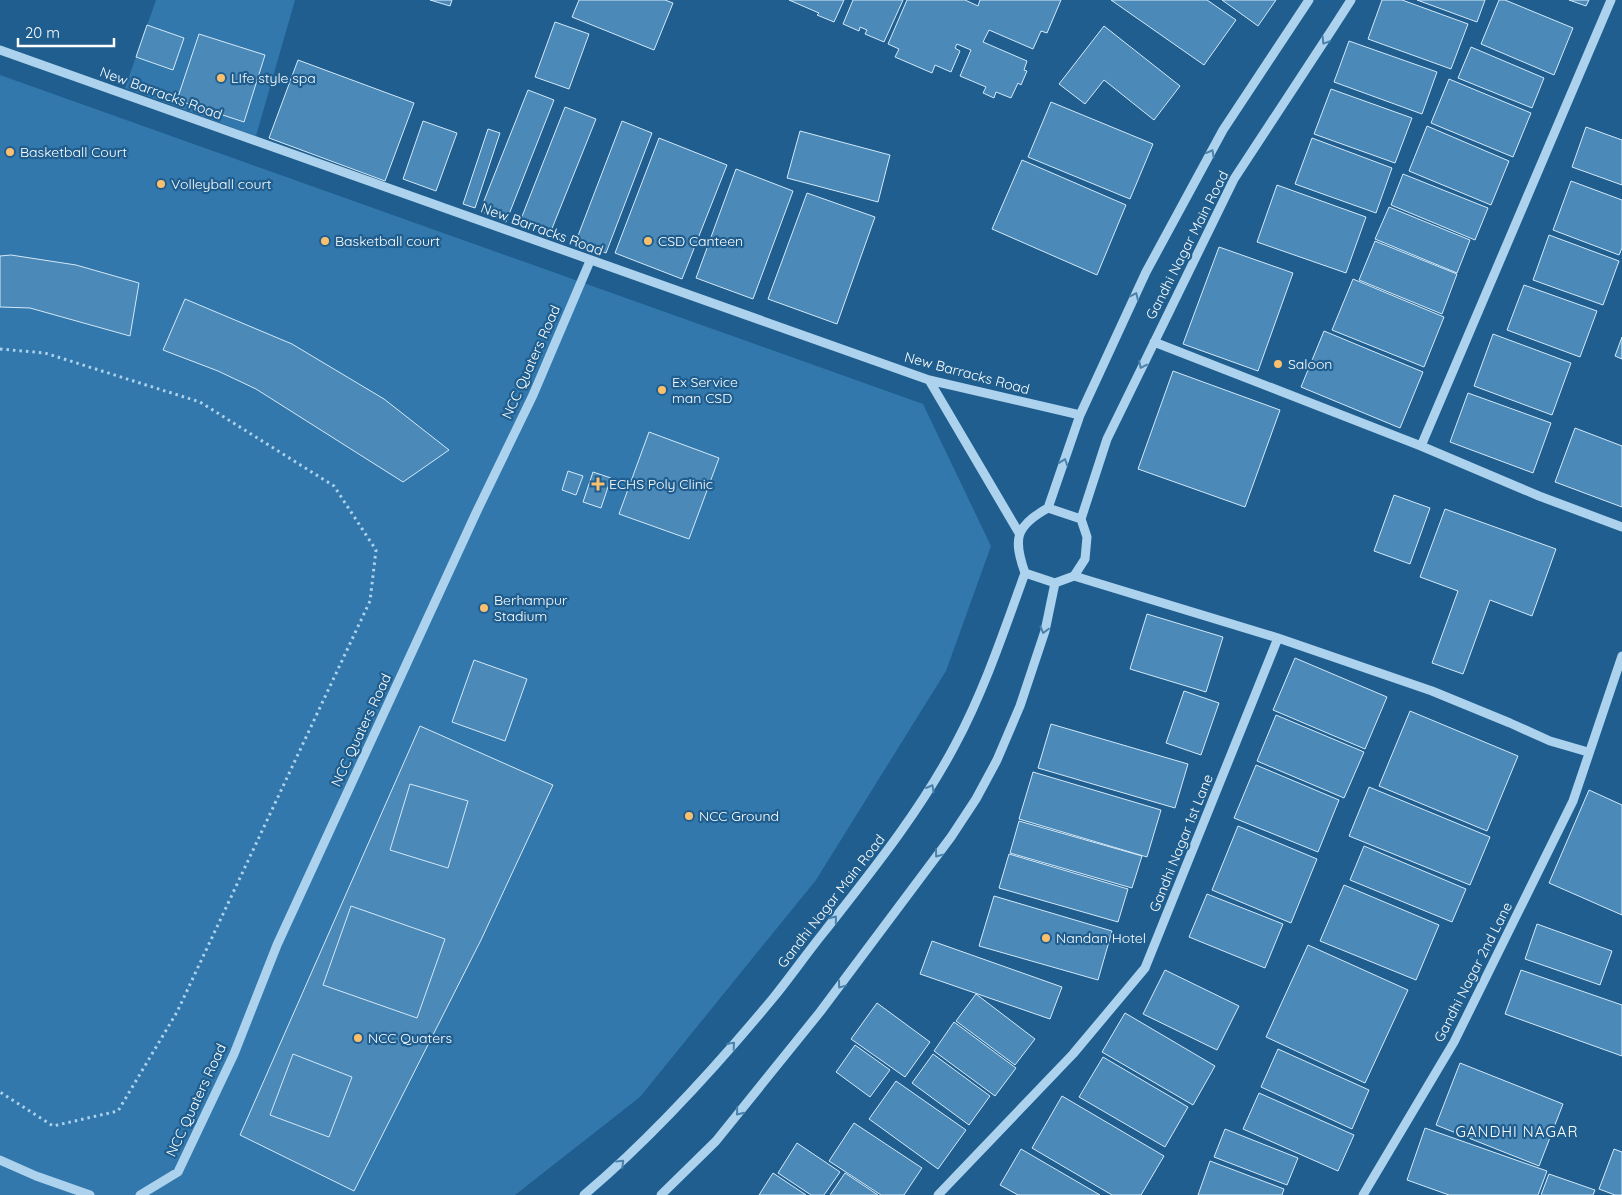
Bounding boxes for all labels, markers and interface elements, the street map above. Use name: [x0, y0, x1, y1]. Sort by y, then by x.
scale bar: [18, 15, 114, 47]
text: 20 m: [25, 23, 60, 42]
one-way arrow: [1322, 36, 1331, 45]
street label: New Barracks Road: [97, 62, 225, 124]
place label: LIfe style spa: [231, 69, 316, 87]
marker: LIfe style spa: [215, 72, 227, 84]
place label: Basketball Court: [20, 143, 127, 161]
marker: Basketball Court: [4, 146, 16, 158]
one-way arrow: [1205, 149, 1215, 158]
street label: Gandhi Nagar Main Road: [1142, 168, 1232, 322]
place label: Volleyball court: [171, 175, 272, 193]
marker: Volleyball court: [155, 178, 167, 190]
street label: New Barracks Road: [478, 198, 606, 260]
place label: Basketball court: [335, 232, 440, 250]
place label: CSD Canteen: [658, 232, 743, 250]
marker: Basketball court: [319, 235, 331, 247]
marker: CSD Canteen: [642, 235, 654, 247]
one-way arrow: [1128, 292, 1139, 301]
street label: NCC Quaters Road: [498, 302, 564, 422]
street label: New Barracks Road: [902, 348, 1032, 398]
place label: Saloon: [1288, 355, 1332, 373]
marker: Saloon: [1272, 358, 1284, 370]
one-way arrow: [1138, 360, 1149, 369]
place label: Ex Service man CSD: [672, 373, 738, 407]
marker: Ex Service man CSD: [656, 384, 668, 396]
one-way arrow: [1058, 458, 1068, 467]
place label: ECHS Poly Clinic: [609, 475, 713, 493]
marker: ECHS Poly Clinic: [591, 477, 605, 491]
place label: Berhampur Stadium: [494, 591, 568, 625]
marker: Berhampur Stadium: [478, 602, 490, 614]
one-way arrow: [1040, 626, 1050, 634]
street label: NCC Quaters Road: [327, 671, 395, 789]
street label: Gandhi Nagar 1st Lane: [1145, 771, 1217, 915]
one-way arrow: [924, 784, 934, 793]
place label: NCC Ground: [699, 807, 779, 825]
marker: NCC Ground: [683, 810, 695, 822]
street label: Gandhi Nagar Main Road: [773, 831, 889, 971]
one-way arrow: [935, 848, 943, 857]
street label: Gandhi Nagar 2nd Lane: [1430, 899, 1516, 1045]
one-way arrow: [829, 915, 838, 924]
place label: Nandan Hotel: [1056, 929, 1146, 947]
marker: Nandan Hotel: [1040, 932, 1052, 944]
one-way arrow: [838, 979, 846, 988]
place label: NCC Quaters: [368, 1029, 452, 1047]
marker: NCC Quaters: [352, 1032, 364, 1044]
street label: NCC Quaters Road: [162, 1041, 230, 1159]
one-way arrow: [727, 1042, 735, 1051]
one-way arrow: [737, 1106, 745, 1115]
district label: GANDHI NAGAR: [1455, 1122, 1579, 1141]
one-way arrow: [615, 1160, 624, 1169]

